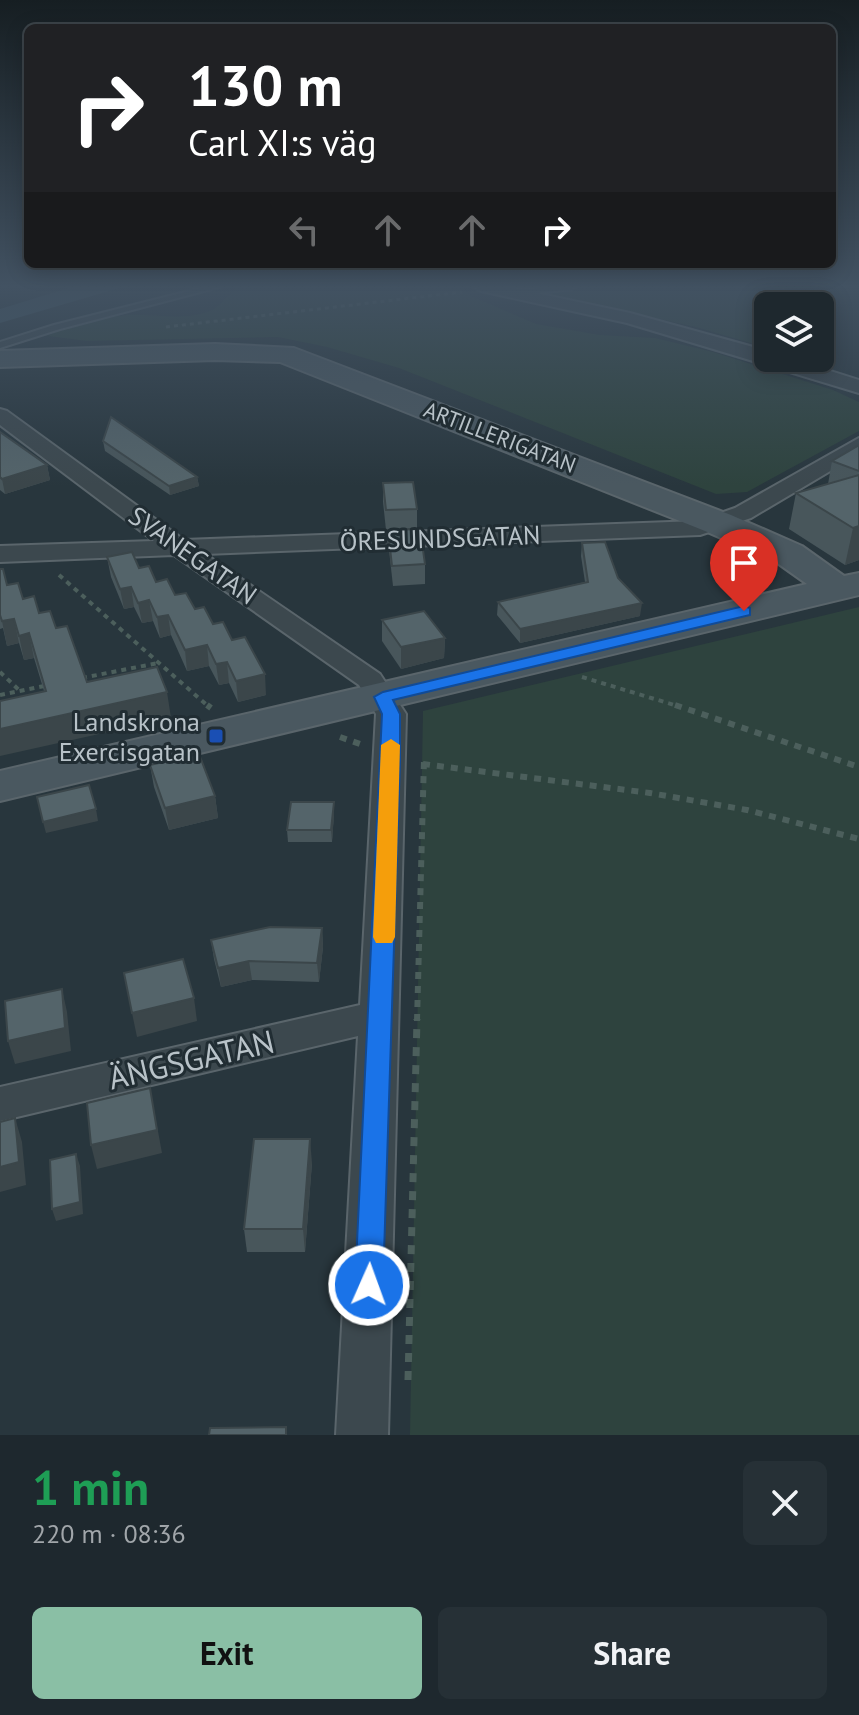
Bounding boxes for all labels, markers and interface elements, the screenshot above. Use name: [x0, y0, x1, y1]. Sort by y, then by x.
text: 130 m: [188, 49, 343, 121]
icon: right: [56, 56, 160, 160]
text: Carl XI:s väg: [188, 119, 377, 166]
icon: left: [282, 208, 326, 252]
icon: ahead: [366, 208, 410, 252]
icon: ahead: [450, 208, 494, 252]
icon: right: [534, 208, 578, 252]
map controls: [754, 292, 834, 372]
button: layers: [754, 292, 834, 372]
street label: ARTILLERIGATAN: [420, 395, 580, 479]
street label: SVANEGATAN: [123, 499, 263, 611]
street label: ÖRESUNDSGATAN: [339, 518, 541, 558]
pin: [710, 529, 778, 611]
icon: arrive: [722, 541, 766, 585]
place label: Landskrona Exercisgatan: [59, 705, 200, 768]
marker: Landskrona Exercisgatan: [207, 727, 225, 745]
street label: ÄNGSGATAN: [104, 1020, 278, 1098]
position arrow: [327, 1243, 411, 1327]
text: 1 min: [32, 1456, 149, 1518]
button: close: [743, 1461, 827, 1545]
text: 220 m · 08:36: [32, 1517, 186, 1550]
button: Exit: [32, 1607, 422, 1699]
button: Share: [438, 1607, 827, 1699]

